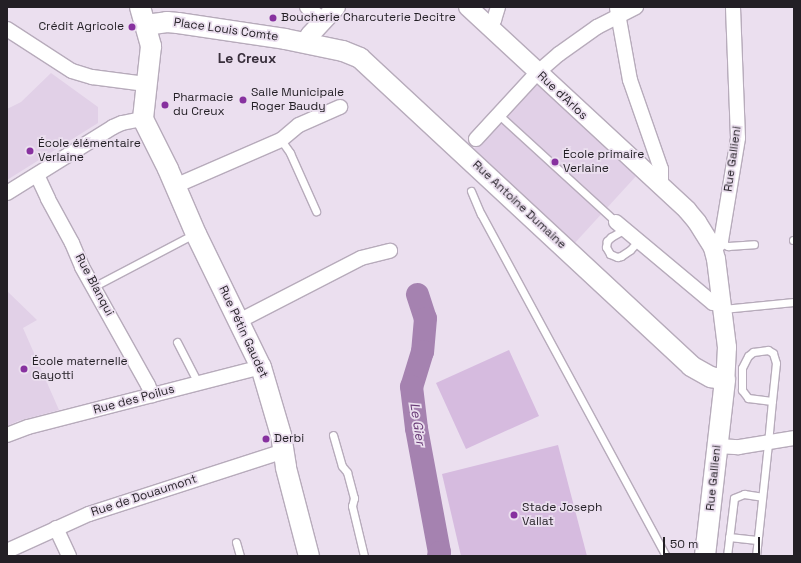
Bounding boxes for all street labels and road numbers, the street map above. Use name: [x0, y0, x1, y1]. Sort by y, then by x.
street label: Place Louis Comte: [173, 16, 279, 44]
street label: Rue d'Arlos: [534, 69, 590, 123]
street label: Rue Gallieni: [721, 125, 745, 193]
street label: Rue Antoine Dumaine: [469, 158, 569, 252]
street label: Rue Blanqui: [72, 251, 116, 319]
street label: Rue Pétin Gaudet: [215, 284, 271, 380]
street label: Rue des Poilus: [92, 382, 176, 418]
street label: Rue Gallieni: [703, 444, 725, 512]
street label: Rue de Douaumont: [89, 472, 199, 520]

